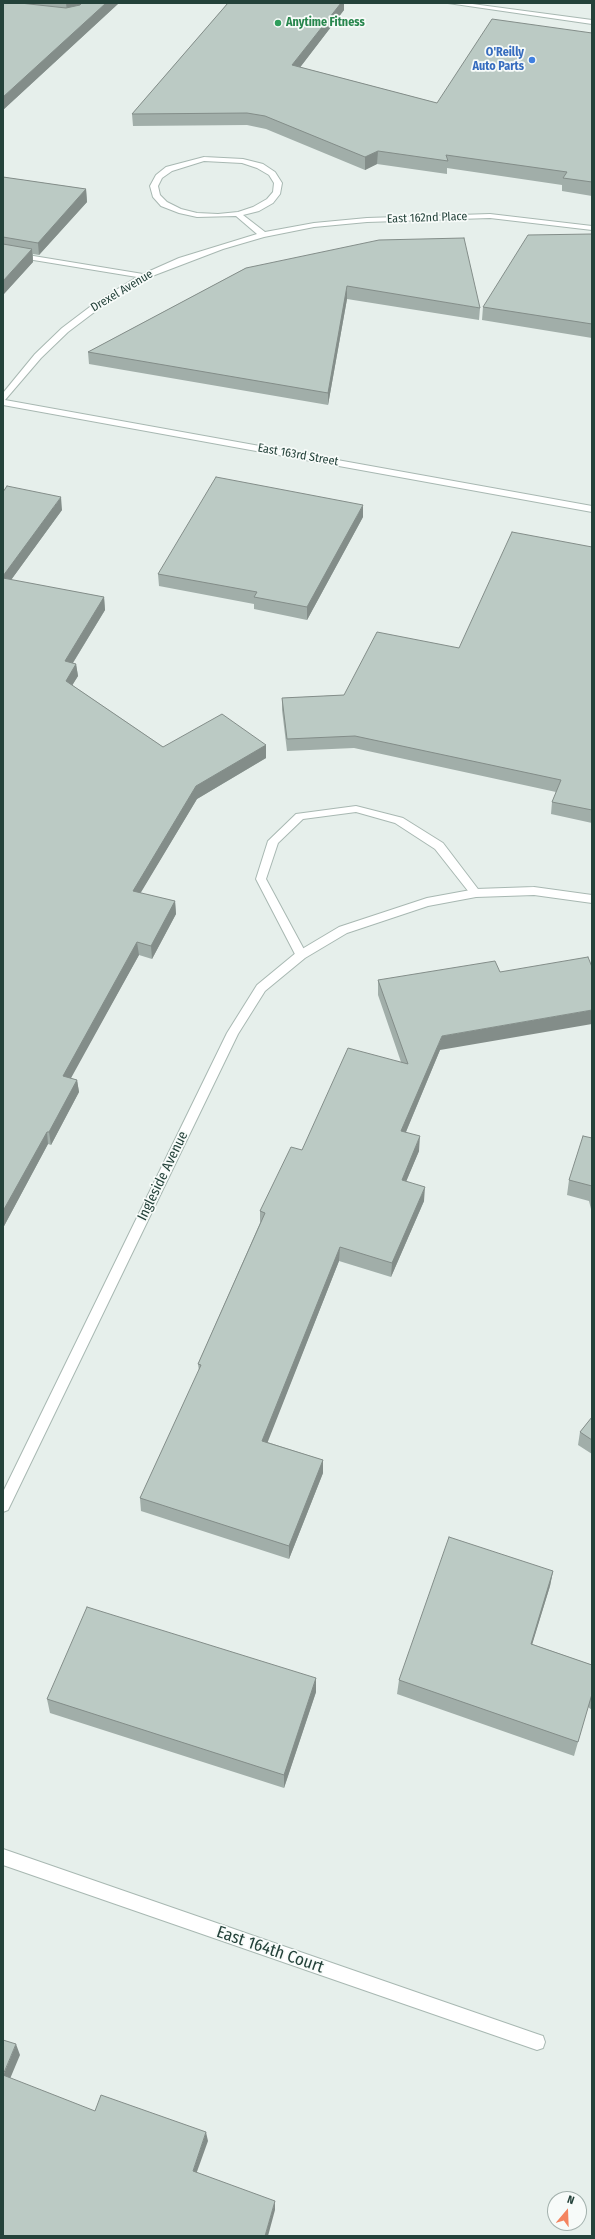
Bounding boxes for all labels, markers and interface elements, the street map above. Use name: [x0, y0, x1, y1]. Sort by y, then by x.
place label: Anytime Fitness: [286, 16, 365, 30]
marker: Anytime Fitness: [273, 18, 283, 28]
place label: O'Reilly Auto Parts: [473, 46, 524, 74]
marker: O'Reilly Auto Parts: [527, 55, 537, 65]
street label: East 162nd Place: [387, 209, 467, 227]
street label: Drexel Avenue: [88, 267, 156, 315]
street label: East 163rd Street: [257, 441, 339, 469]
street label: Ingleside Avenue: [134, 1129, 192, 1223]
street label: East 164th Court: [214, 1922, 326, 1978]
north arrow: [547, 2191, 587, 2231]
text: N: [566, 2193, 576, 2207]

